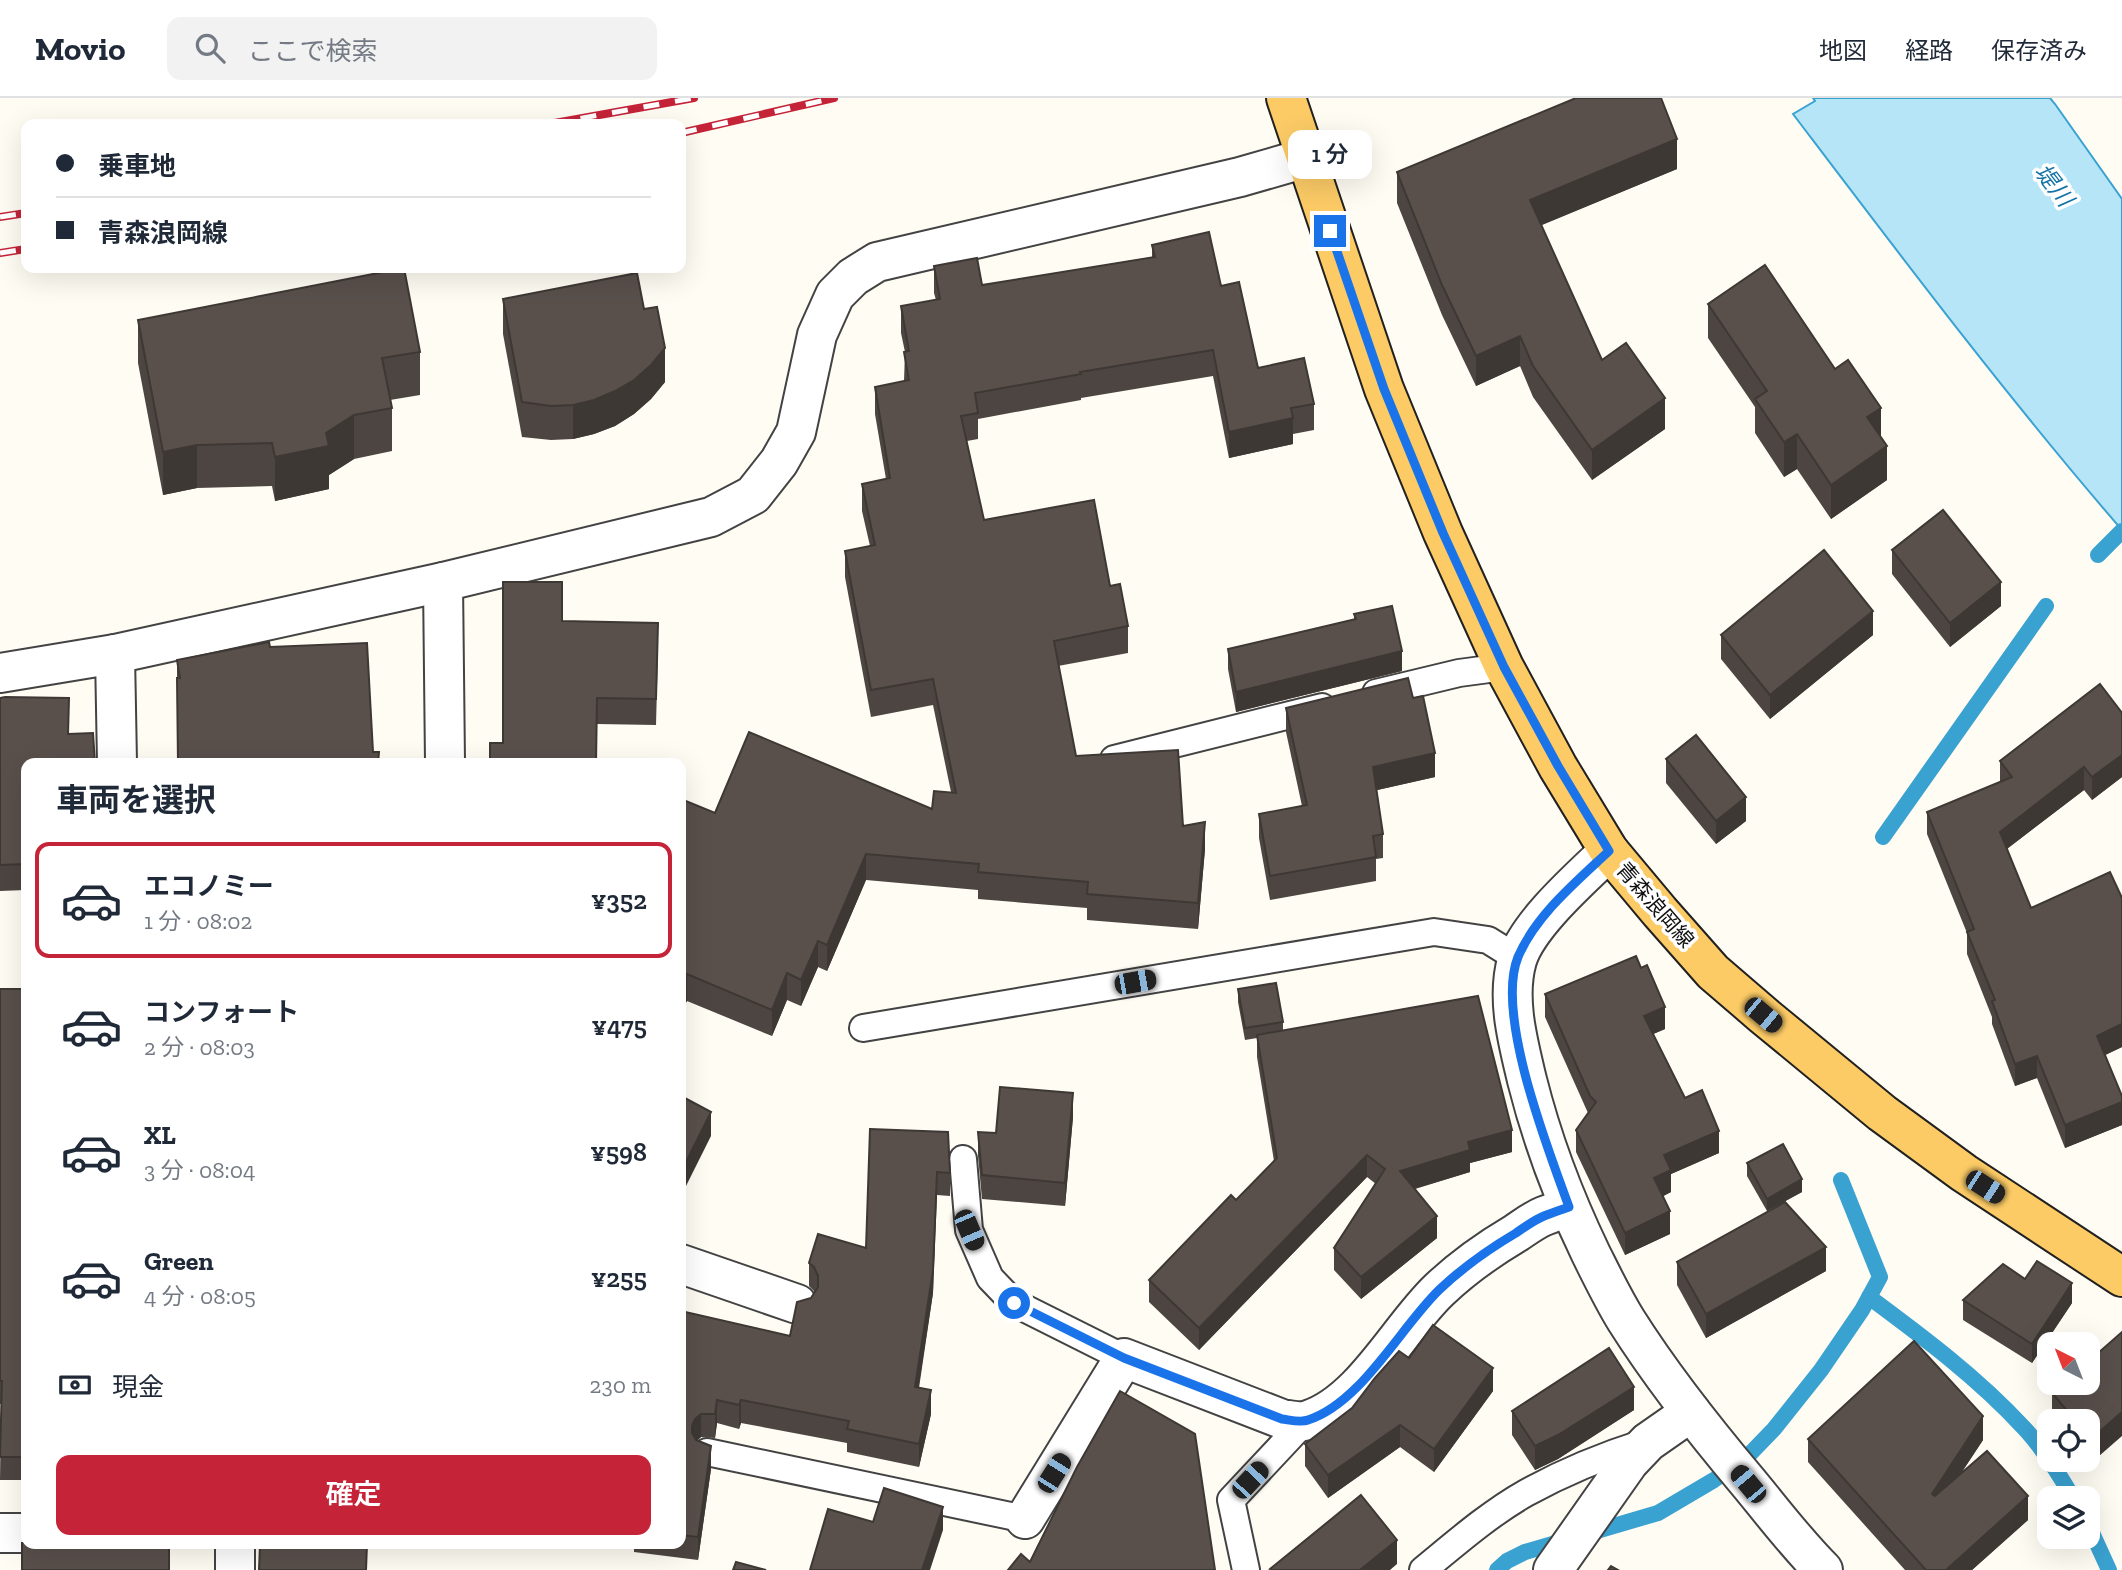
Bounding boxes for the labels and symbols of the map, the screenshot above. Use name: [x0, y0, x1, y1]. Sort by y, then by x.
callout: 1 分: [1288, 130, 1372, 178]
water label: 堤川: [2029, 158, 2081, 214]
route end: [1314, 215, 1346, 247]
street label: 青森浪岡線: [1612, 857, 1699, 952]
car: [1113, 968, 1158, 996]
car: [1741, 993, 1786, 1037]
car: [1962, 1167, 2009, 1207]
car: [952, 1207, 987, 1253]
route start: [998, 1287, 1030, 1319]
north arrow: [2037, 1332, 2100, 1395]
car: [1034, 1450, 1075, 1496]
car: [1228, 1457, 1273, 1503]
car: [1727, 1461, 1770, 1507]

